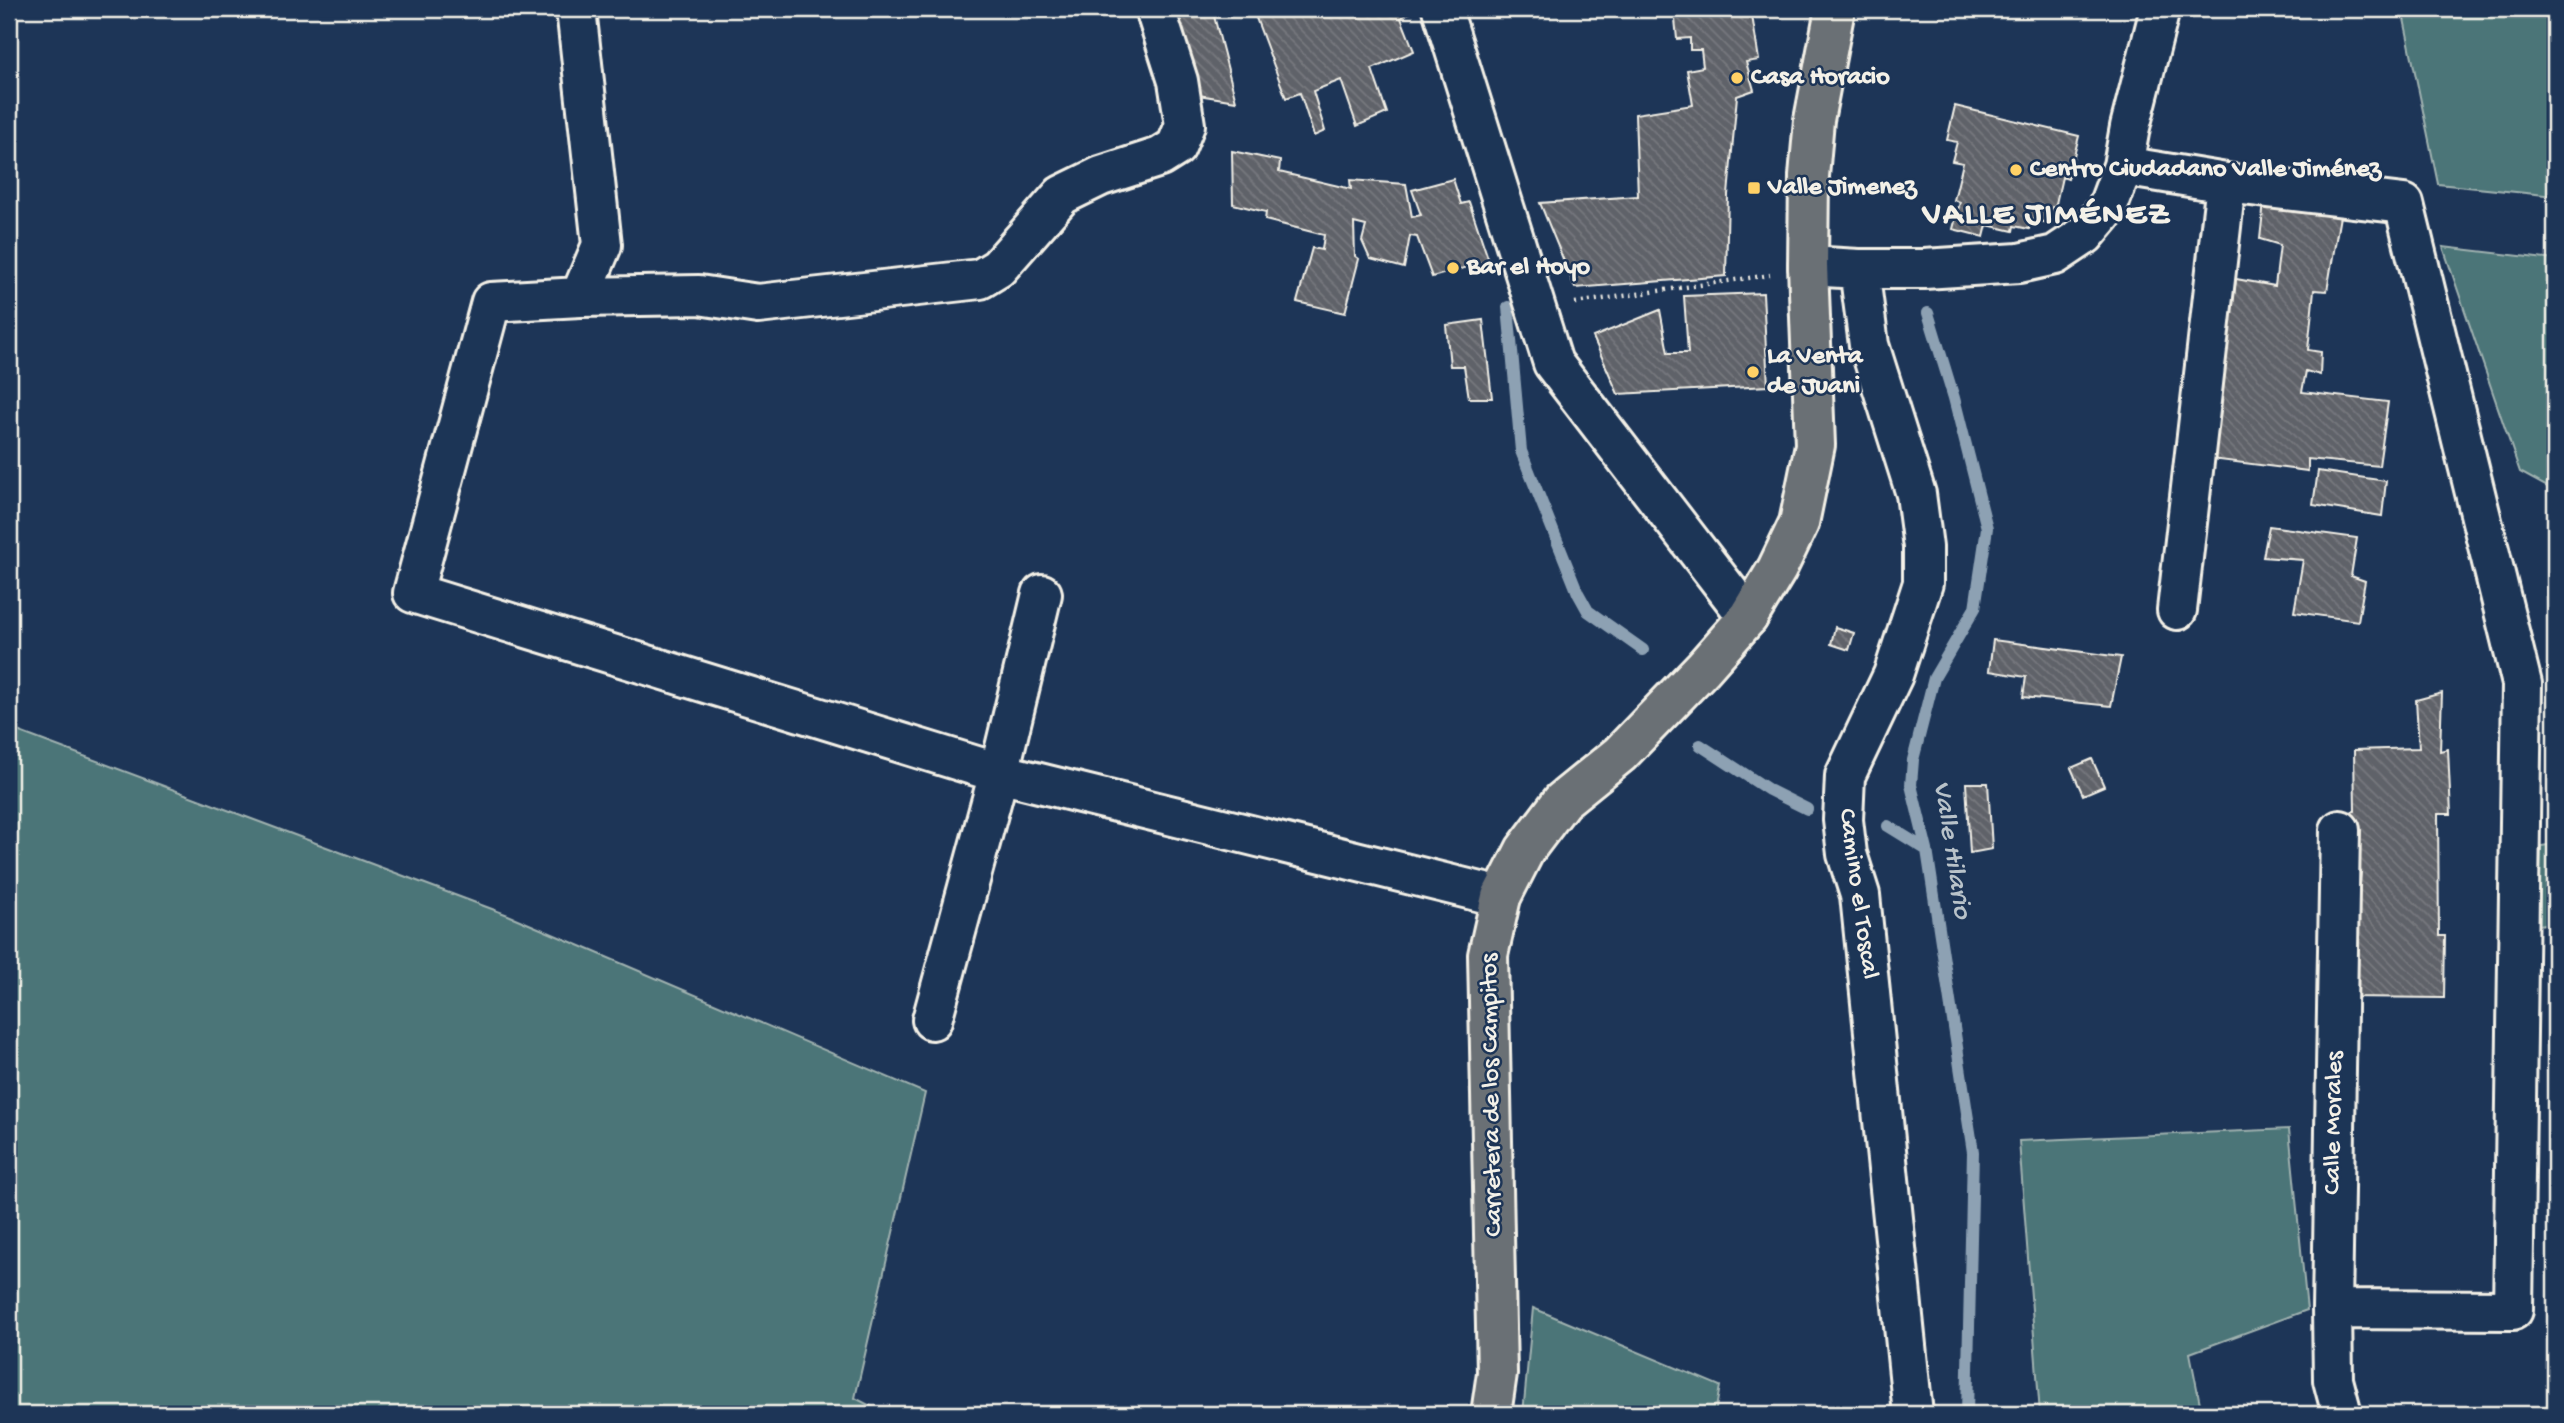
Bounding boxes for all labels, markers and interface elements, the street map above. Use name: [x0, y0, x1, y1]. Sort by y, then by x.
place label: Casa Horacio: [1751, 63, 1890, 94]
marker: Casa Horacio: [1729, 70, 1745, 86]
place label: Centro Ciudadano Valle Jiménez: [2030, 155, 2383, 186]
marker: Centro Ciudadano Valle Jiménez: [2008, 162, 2024, 178]
place label: Valle Jimenez: [1767, 173, 1918, 204]
marker: Valle Jimenez: [1746, 180, 1762, 196]
district label: VALLE JIMÉNEZ: [1921, 197, 2171, 235]
place label: Bar el Hoyo: [1466, 253, 1591, 284]
marker: Bar el Hoyo: [1445, 260, 1461, 276]
place label: La Venta de Juani: [1767, 342, 1864, 403]
marker: La Venta de Juani: [1745, 364, 1761, 380]
water label: Valle Hilario: [1924, 779, 1978, 923]
street label: Camino el Toscal: [1830, 807, 1884, 981]
street label: Carretera de los Campitos: [1475, 952, 1511, 1237]
street label: Calle Morales: [2318, 1050, 2352, 1195]

